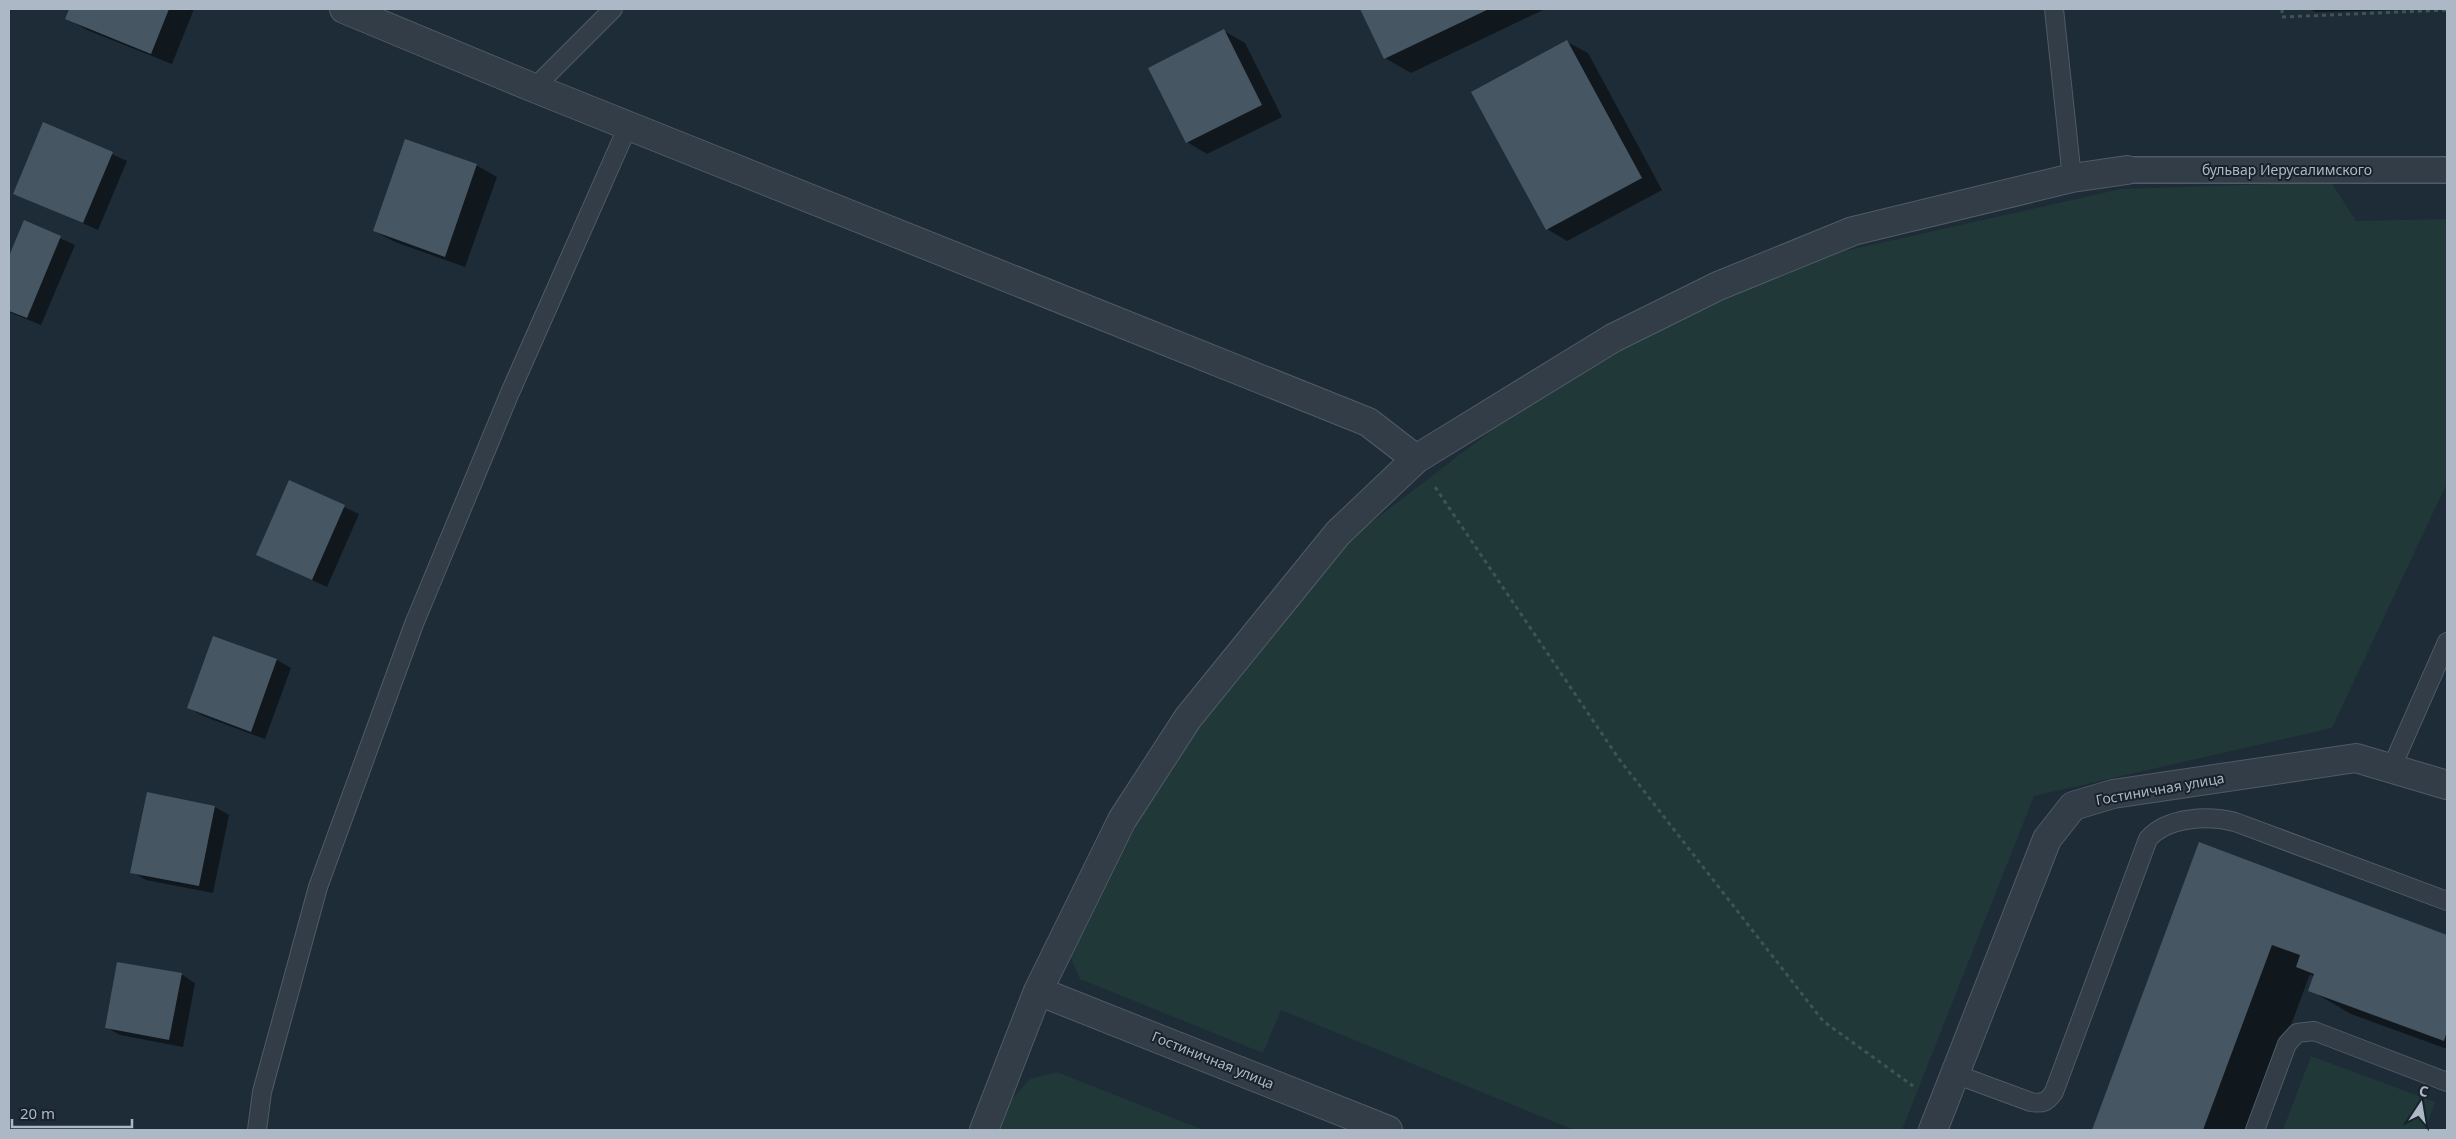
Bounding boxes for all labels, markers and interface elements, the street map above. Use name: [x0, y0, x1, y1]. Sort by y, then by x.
street label: бульвар Иерусалимского: [2202, 160, 2372, 179]
street label: Гостиничная улица: [2094, 768, 2226, 809]
street label: Гостиничная улица: [1149, 1026, 1277, 1093]
north arrow: [2396, 1079, 2446, 1129]
text: С: [2417, 1081, 2430, 1101]
scale bar: [12, 1096, 132, 1128]
text: 20 m: [20, 1103, 55, 1123]

